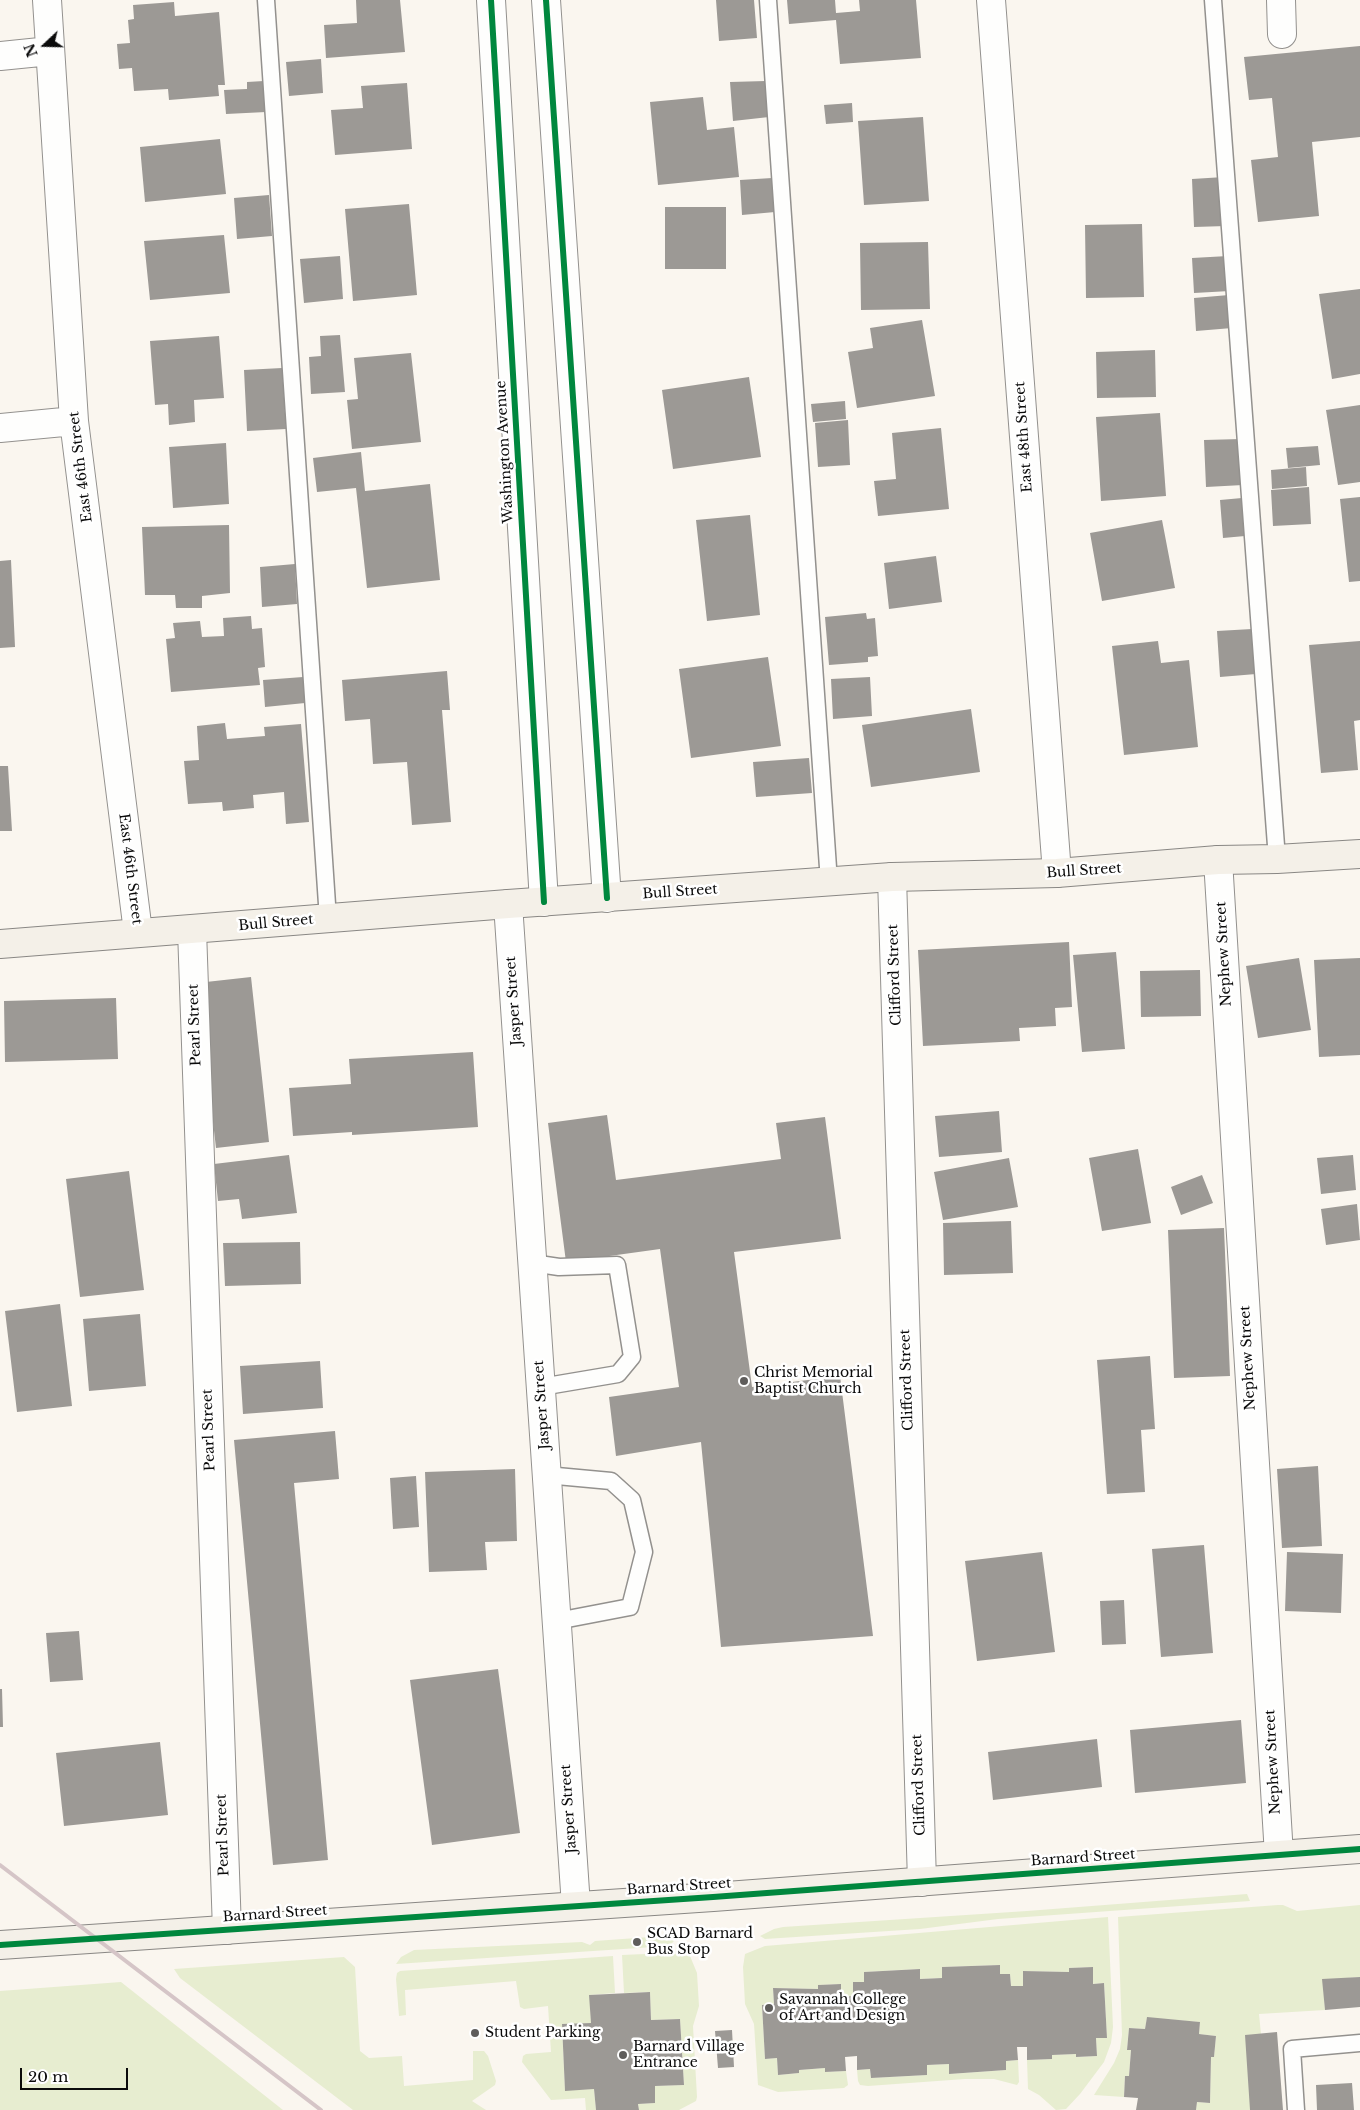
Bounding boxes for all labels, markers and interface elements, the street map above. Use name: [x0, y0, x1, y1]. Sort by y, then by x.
north arrow: [20, 20, 70, 70]
text: N: [20, 41, 42, 60]
street label: Washington Avenue: [493, 380, 517, 524]
street label: East 48th Street: [1012, 381, 1036, 493]
street label: East 46th Street: [66, 410, 96, 524]
street label: East 46th Street: [115, 812, 145, 926]
street label: Bull Street: [1046, 860, 1122, 882]
street label: Bull Street: [642, 881, 718, 903]
street label: Nephew Street: [1213, 901, 1235, 1007]
street label: Bull Street: [238, 911, 314, 935]
street label: Clifford Street: [885, 924, 905, 1026]
street label: Jasper Street: [502, 956, 526, 1046]
street label: Pearl Street: [185, 984, 205, 1066]
street label: Nephew Street: [1237, 1305, 1259, 1411]
street label: Clifford Street: [897, 1329, 917, 1431]
street label: Jasper Street: [530, 1360, 554, 1450]
place label: Christ Memorial Baptist Church: [754, 1365, 873, 1398]
marker: Christ Memorial Baptist Church: [738, 1375, 750, 1387]
street label: Pearl Street: [199, 1389, 219, 1471]
street label: Nephew Street: [1262, 1709, 1284, 1815]
street label: Clifford Street: [909, 1734, 929, 1836]
street label: Jasper Street: [557, 1764, 581, 1854]
street label: Pearl Street: [213, 1794, 233, 1876]
street label: Barnard Street: [1030, 1846, 1136, 1870]
street label: Barnard Street: [626, 1875, 732, 1899]
street label: Barnard Street: [222, 1902, 328, 1926]
place label: SCAD Barnard Bus Stop: [647, 1926, 753, 1958]
marker: SCAD Barnard Bus Stop: [631, 1936, 643, 1948]
place label: Savannah College of Art and Design: [779, 1992, 906, 2024]
marker: Savannah College of Art and Design: [763, 2002, 775, 2014]
place label: Student Parking: [485, 2025, 600, 2041]
marker: Student Parking: [469, 2027, 481, 2039]
place label: Barnard Village Entrance: [633, 2039, 744, 2072]
marker: Barnard Village Entrance: [617, 2049, 629, 2061]
scale bar: [22, 2058, 130, 2090]
text: 20 m: [28, 2067, 68, 2086]

